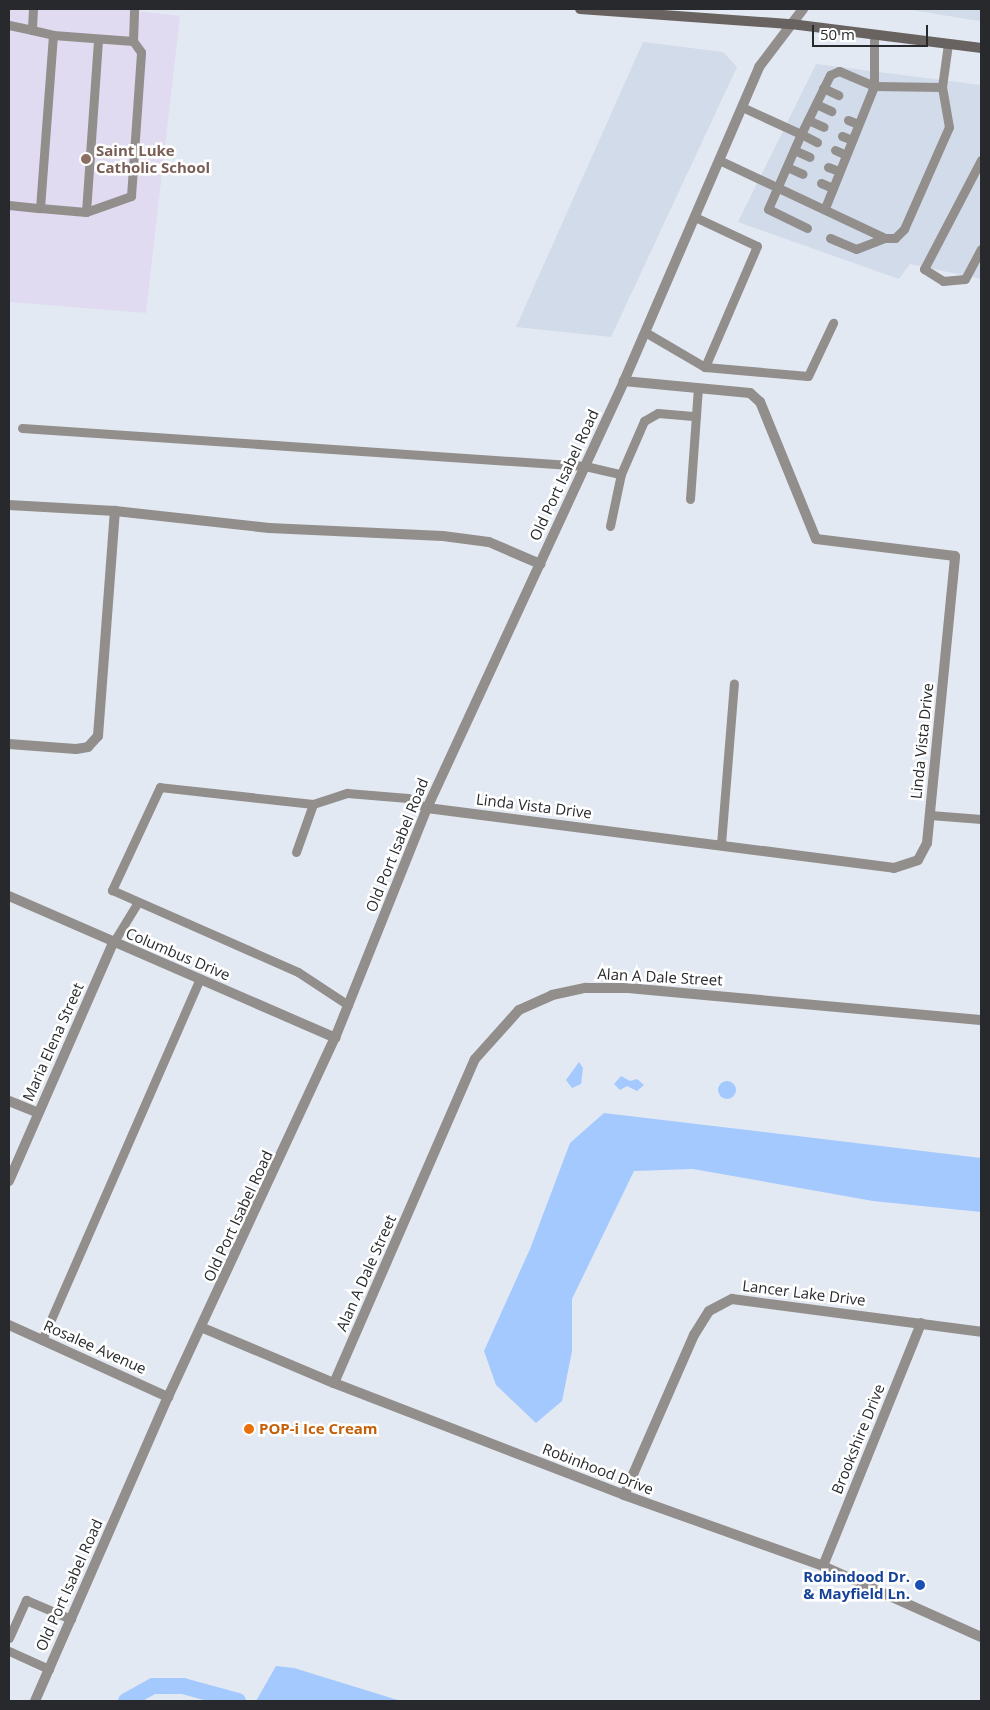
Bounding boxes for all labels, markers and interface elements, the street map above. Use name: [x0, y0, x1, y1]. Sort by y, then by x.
scale bar: [815, 15, 931, 47]
text: 50 m: [820, 24, 855, 44]
place label: Saint Luke Catholic School: [96, 141, 210, 176]
marker: Saint Luke Catholic School: [80, 153, 92, 165]
street label: Old Port Isabel Road: [526, 407, 602, 543]
street label: Linda Vista Drive: [907, 682, 937, 800]
street label: Old Port Isabel Road: [362, 775, 432, 915]
street label: Linda Vista Drive: [475, 790, 593, 822]
street label: Columbus Drive: [123, 924, 233, 984]
street label: Alan A Dale Street: [597, 965, 723, 989]
street label: Maria Elena Street: [19, 980, 87, 1104]
street label: Old Port Isabel Road: [200, 1148, 276, 1284]
street label: Alan A Dale Street: [332, 1212, 400, 1334]
street label: Lancer Lake Drive: [741, 1277, 867, 1309]
street label: Rosalee Avenue: [41, 1316, 149, 1378]
street label: Brookshire Drive: [828, 1381, 888, 1497]
place label: POP-i Ice Cream: [259, 1420, 378, 1438]
marker: POP-i Ice Cream: [243, 1423, 255, 1435]
street label: Robinhood Drive: [540, 1440, 656, 1498]
street label: Old Port Isabel Road: [32, 1516, 106, 1654]
place label: Robindood Dr. & Mayfield Ln.: [803, 1567, 910, 1602]
marker: Robindood Dr. & Mayfield Ln.: [914, 1579, 926, 1591]

